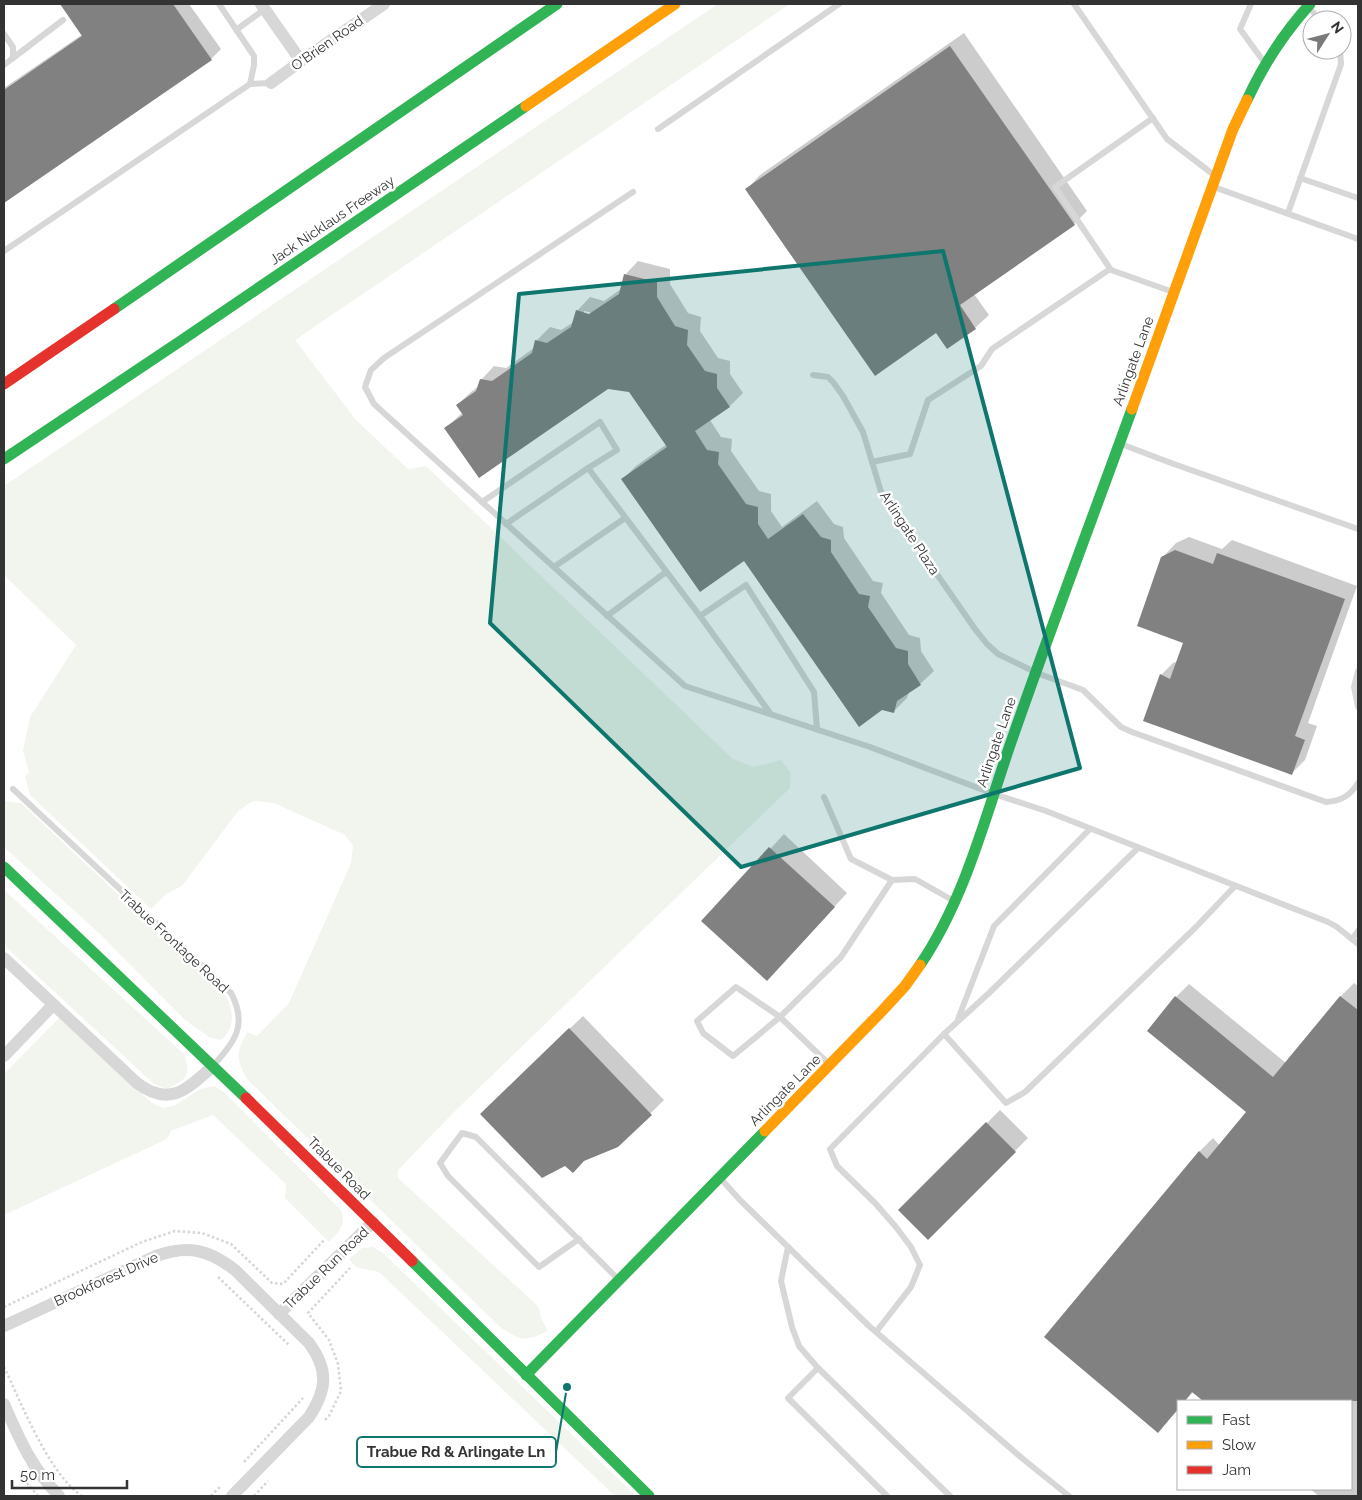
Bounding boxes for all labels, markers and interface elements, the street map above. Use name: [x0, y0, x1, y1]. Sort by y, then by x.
north arrow: [1302, 10, 1352, 60]
street label: O'Brien Road: [288, 12, 366, 74]
text: N: [1328, 18, 1347, 36]
street label: Jack Nicklaus Freeway: [267, 172, 398, 268]
street label: Arlingate Lane: [1109, 314, 1157, 408]
street label: Arlingate Plaza: [877, 488, 943, 578]
street label: Arlingate Lane: [973, 695, 1019, 789]
street label: Trabue Frontage Road: [116, 886, 232, 996]
street label: Arlingate Lane: [746, 1051, 824, 1129]
street label: Trabue Road: [304, 1133, 374, 1203]
street label: Trabue Run Road: [280, 1224, 372, 1312]
street label: Brookforest Drive: [52, 1249, 160, 1309]
legend: [1177, 1400, 1352, 1490]
text: Fast: [1222, 1411, 1250, 1429]
text: Slow: [1222, 1436, 1256, 1454]
callout: Trabue Rd & Arlingate Ln: [357, 1437, 556, 1467]
text: Trabue Rd & Arlingate Ln: [367, 1443, 545, 1461]
scale bar: [12, 1458, 128, 1490]
text: Jam: [1222, 1461, 1251, 1479]
text: 50 m: [20, 1466, 55, 1484]

